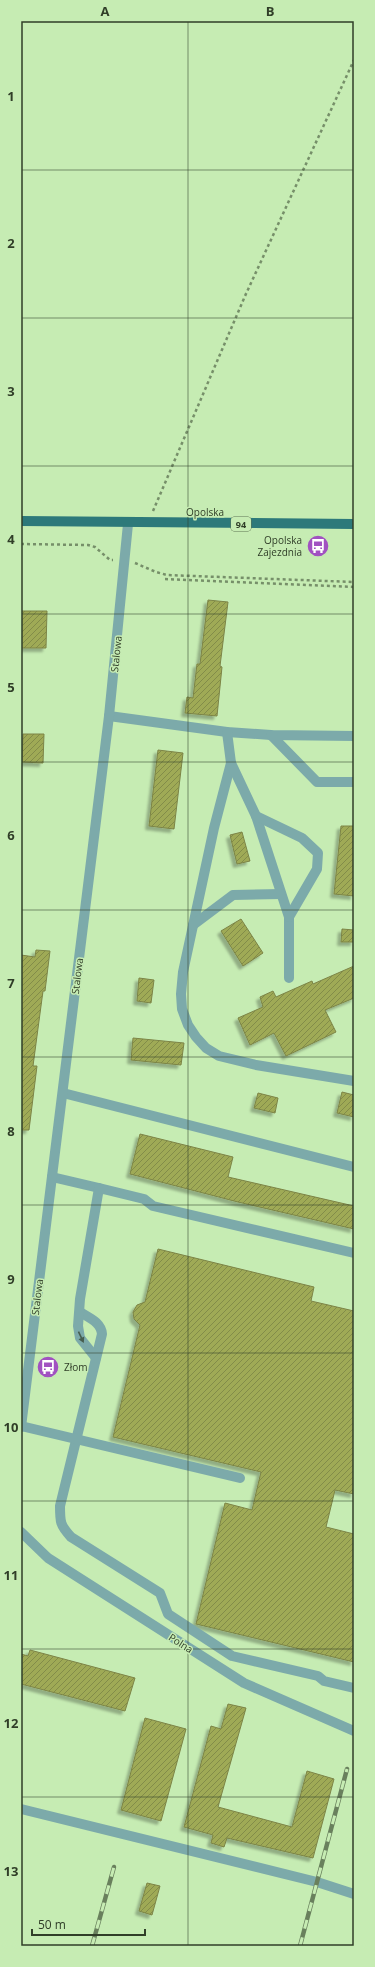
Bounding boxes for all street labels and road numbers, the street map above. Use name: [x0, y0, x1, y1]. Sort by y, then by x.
street label: Opolska: [186, 505, 224, 519]
road number: 94: [231, 517, 251, 531]
street label: Stalowa: [107, 635, 125, 673]
street label: Stalowa: [68, 957, 86, 995]
street label: Stalowa: [28, 1278, 46, 1316]
street label: Polna: [166, 1630, 196, 1656]

